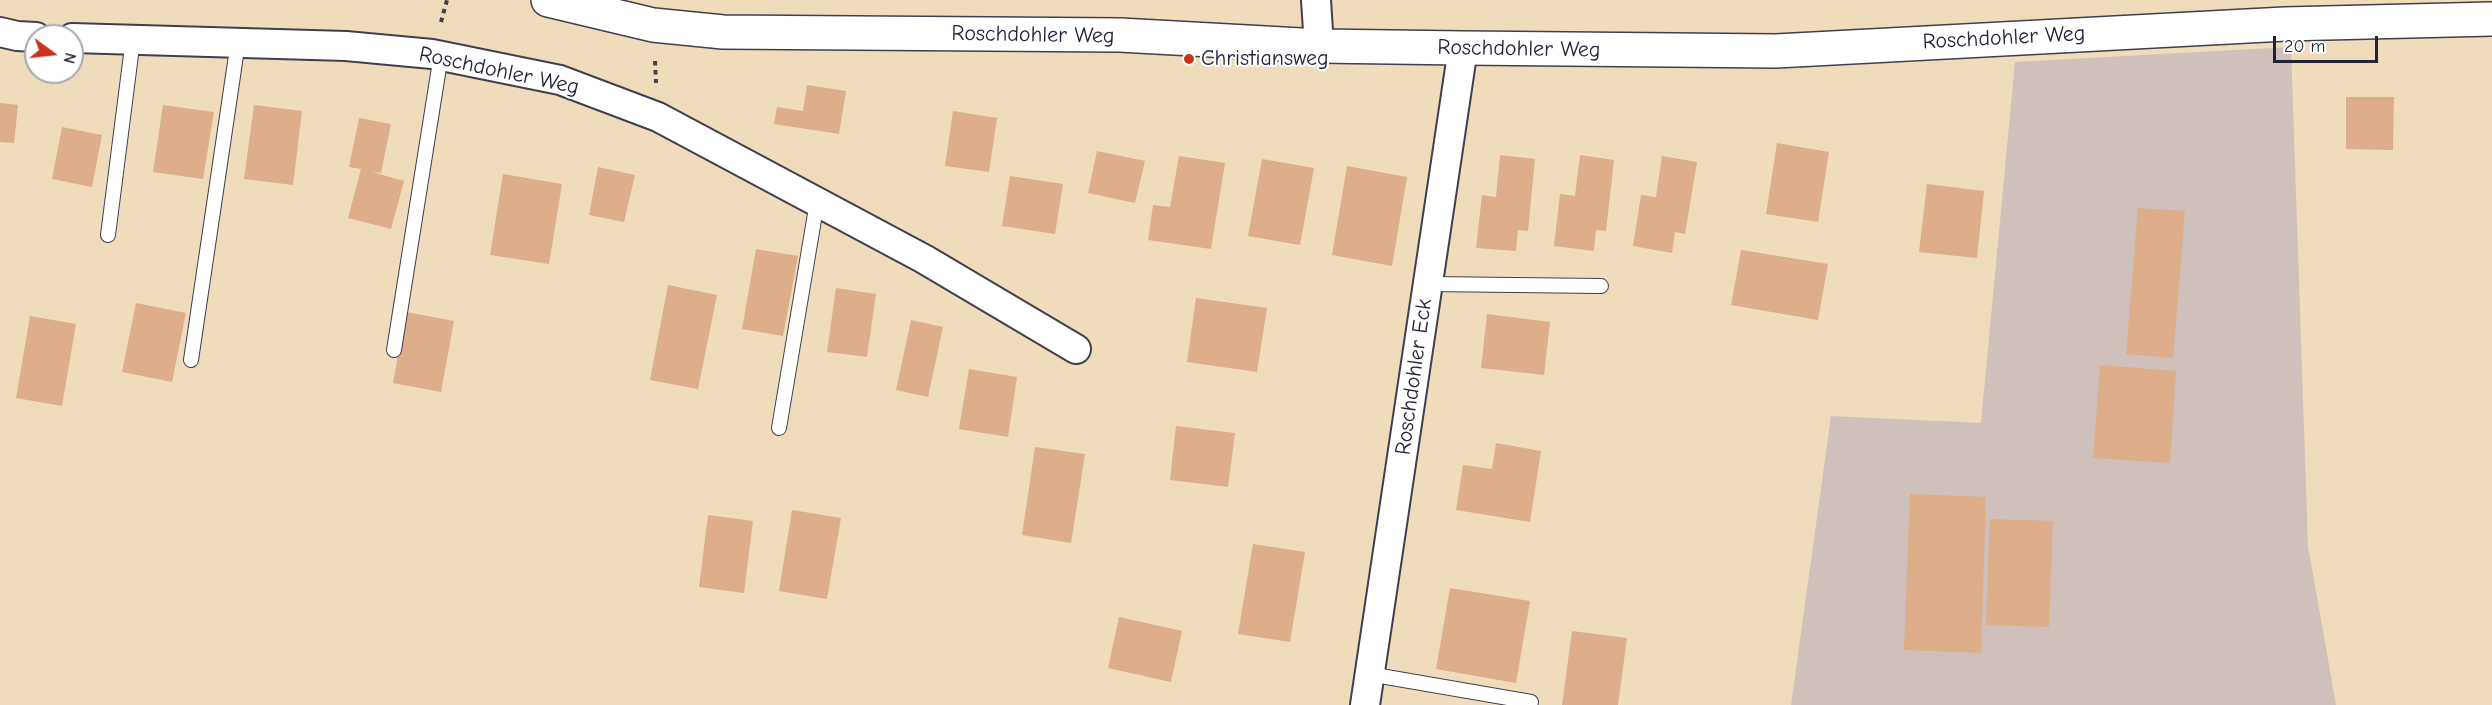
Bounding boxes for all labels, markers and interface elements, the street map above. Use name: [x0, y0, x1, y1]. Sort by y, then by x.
street label: Roschdohler Weg: [951, 20, 1115, 50]
street label: Roschdohler Weg: [1922, 21, 2086, 55]
north arrow: [24, 24, 84, 84]
scale bar: [2276, 24, 2381, 62]
street label: Roschdohler Weg: [1437, 34, 1601, 64]
text: 20 m: [2284, 36, 2325, 57]
street label: Roschdohler Weg: [416, 41, 582, 101]
place label: Christiansweg: [1201, 46, 1329, 72]
text: N: [59, 51, 79, 66]
marker: Christiansweg: [1182, 52, 1196, 66]
street label: Roschdohler Eck: [1390, 297, 1438, 457]

